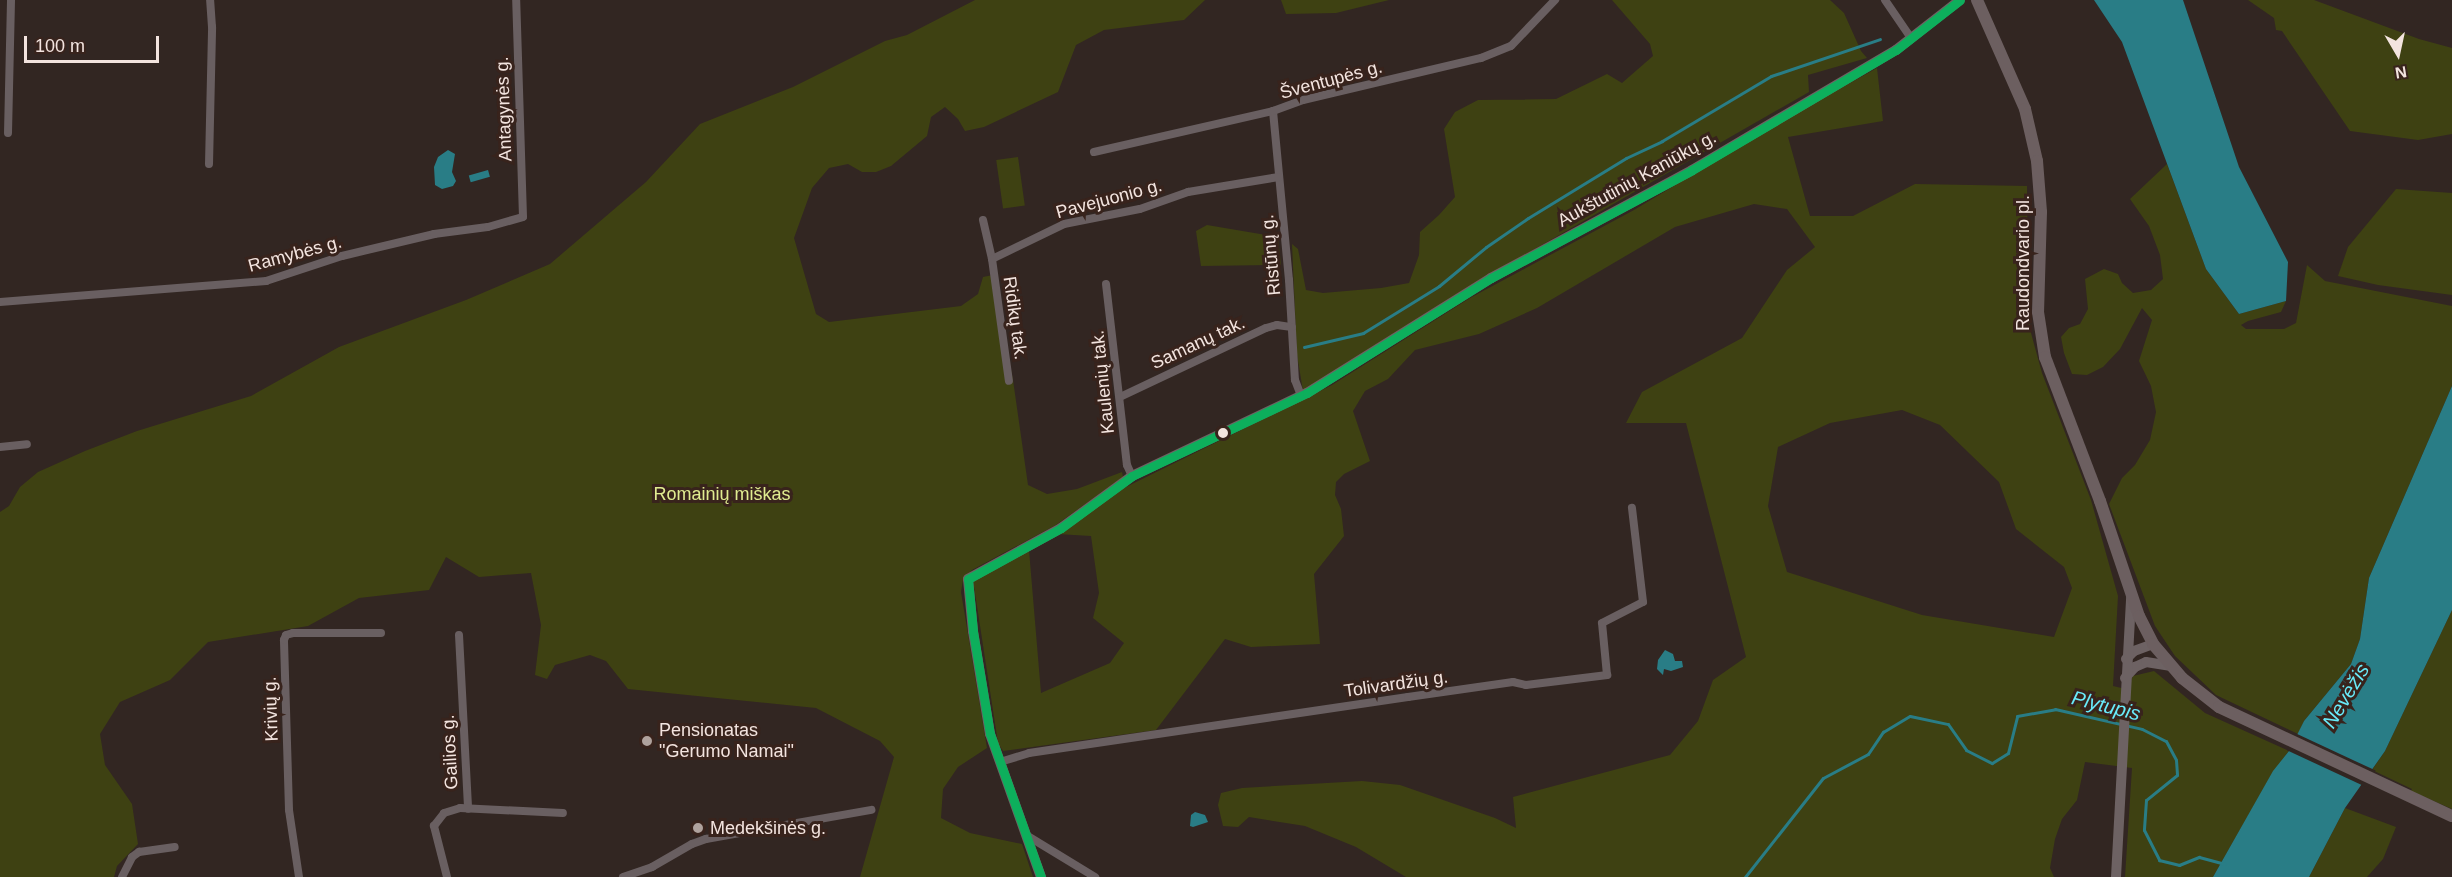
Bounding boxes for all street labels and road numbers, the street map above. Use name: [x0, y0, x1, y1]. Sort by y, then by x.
street label: Antagynės g.: [491, 56, 517, 162]
street label: Šventupės g.: [1277, 56, 1385, 104]
street label: Aukštutinių Kaniūkų g.: [1554, 126, 1720, 232]
street label: Pavejuonio g.: [1054, 174, 1164, 224]
street label: Raudondvario pl.: [2012, 195, 2034, 331]
street label: Ristūnų g.: [1257, 214, 1285, 296]
street label: Ramybės g.: [246, 231, 344, 277]
street label: Ridikų tak.: [998, 275, 1032, 361]
street label: Samanų tak.: [1148, 312, 1248, 374]
street label: Kaulenių tak.: [1087, 329, 1119, 435]
street label: Tolivardžių g.: [1342, 666, 1450, 702]
street label: Krivių g.: [259, 676, 283, 742]
street label: Gailios g.: [437, 714, 463, 790]

